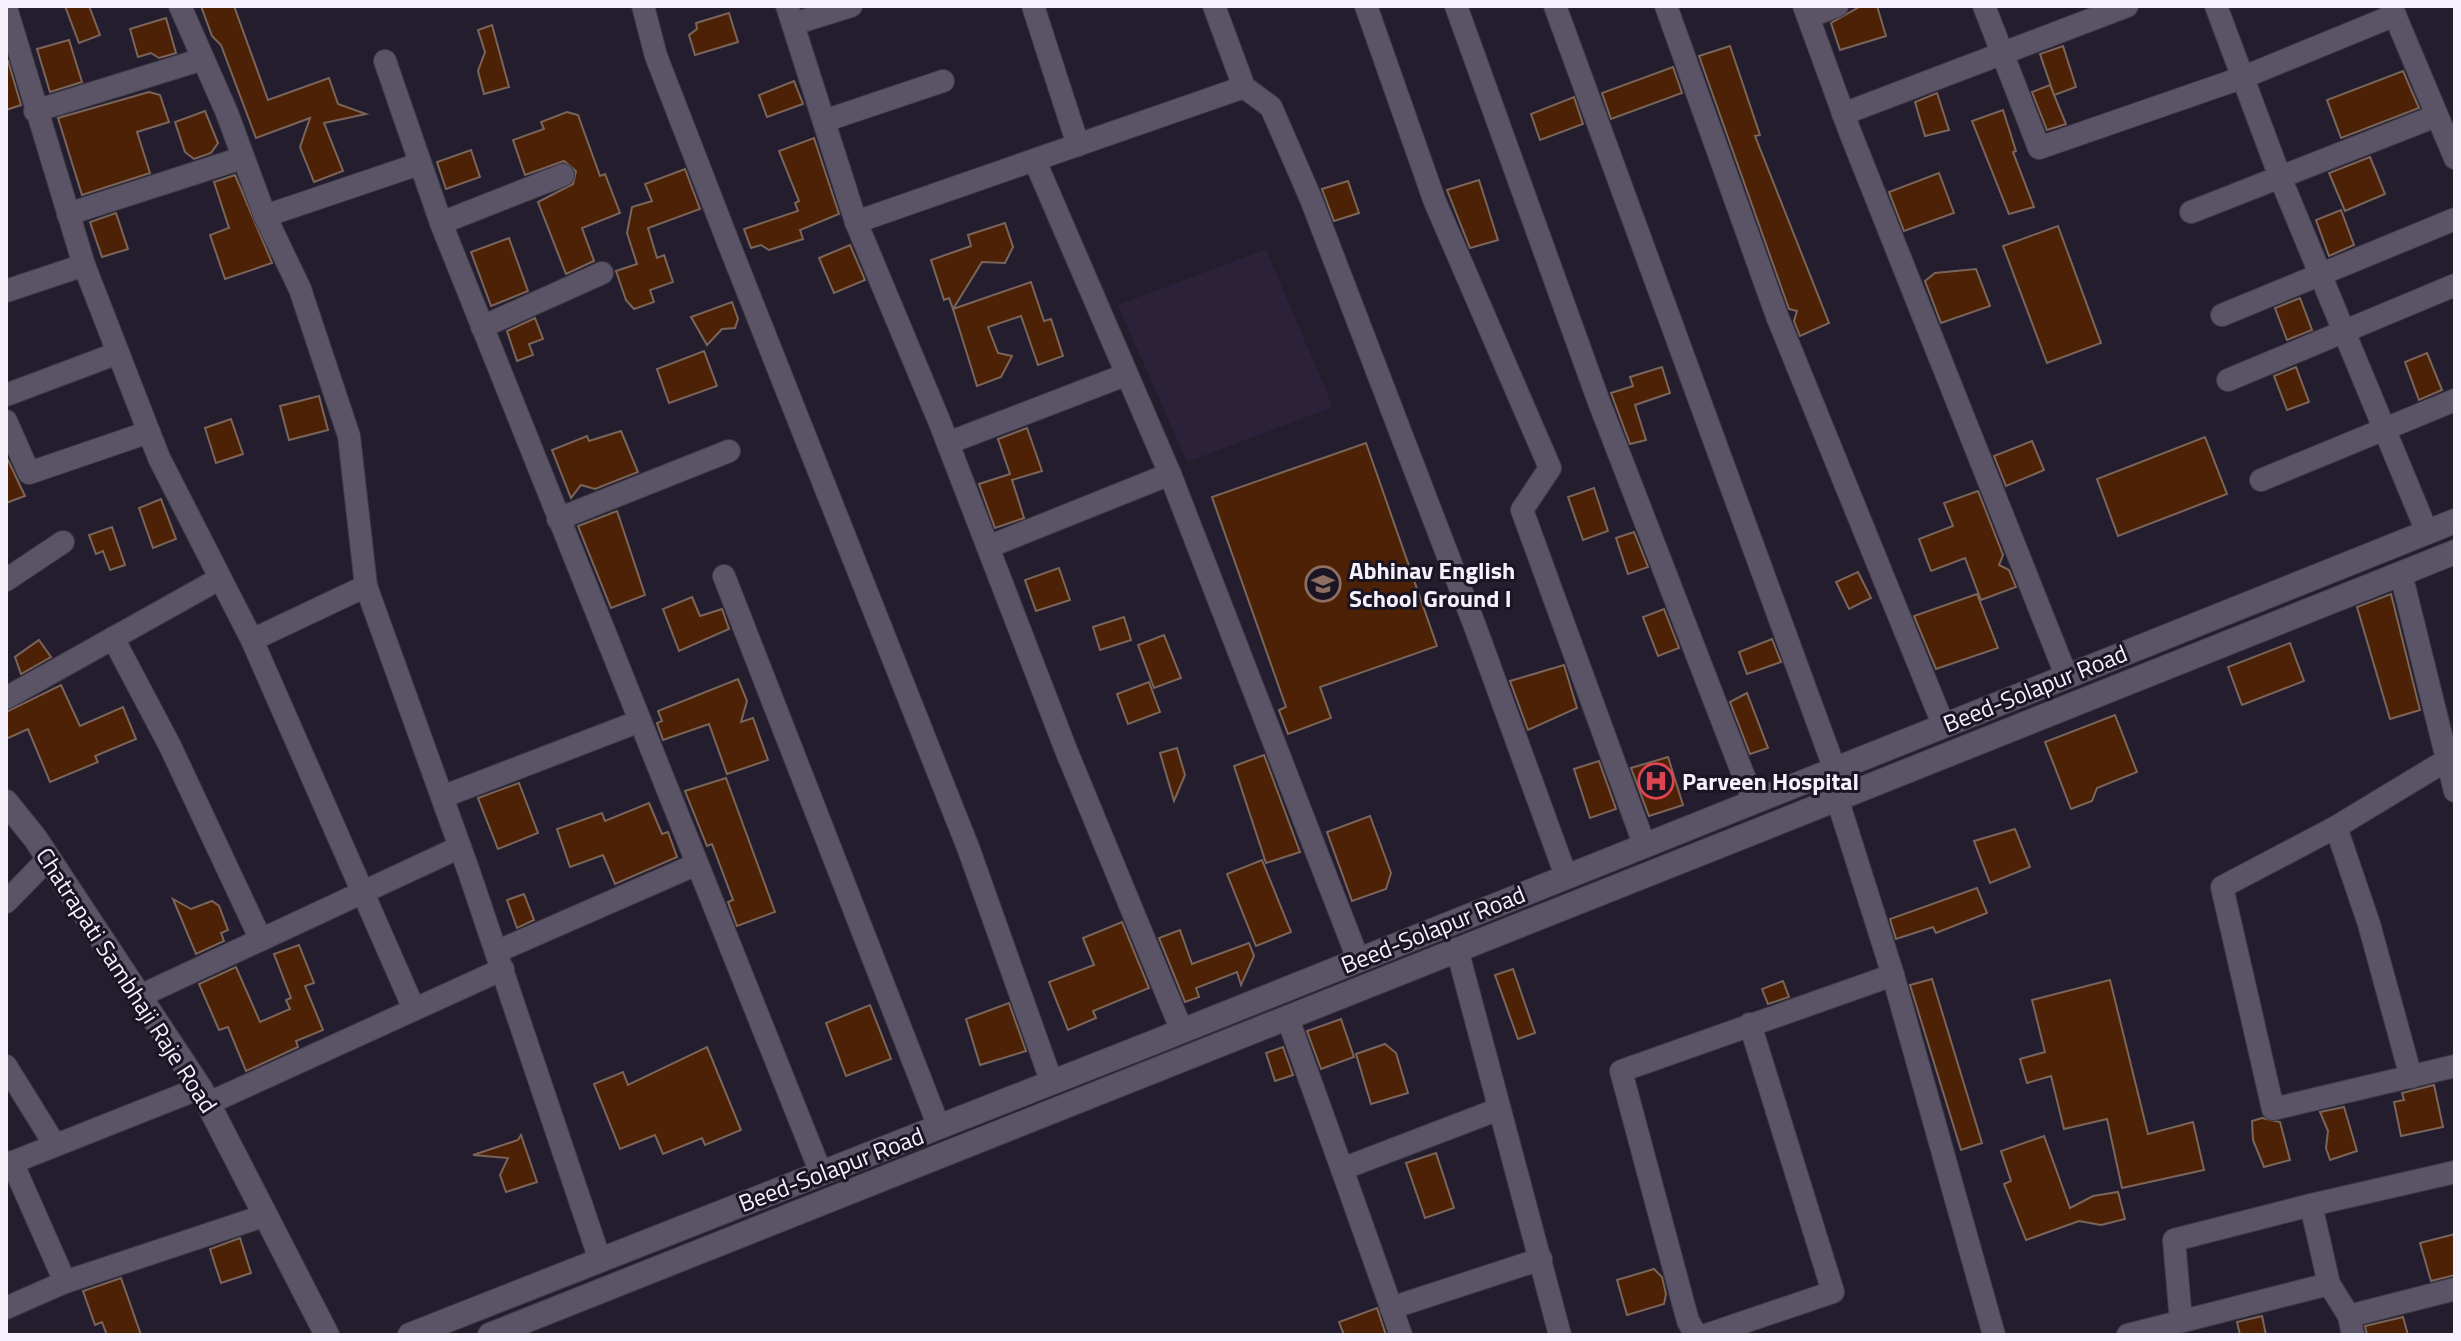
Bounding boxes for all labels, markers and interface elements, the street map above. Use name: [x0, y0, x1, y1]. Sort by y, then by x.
place label: Abhinav English School Ground I: [1349, 552, 1515, 616]
school or university icon: Abhinav English School Ground I: [1304, 565, 1342, 603]
street label: Beed-Solapur Road: [1937, 635, 2133, 741]
hospital icon: Parveen Hospital: [1637, 762, 1675, 800]
place label: Parveen Hospital: [1682, 763, 1859, 799]
street label: Chatrapati Sambhaji Raje Road: [27, 840, 227, 1120]
street label: Beed-Solapur Road: [1335, 876, 1531, 982]
street label: Beed-Solapur Road: [733, 1117, 929, 1221]

